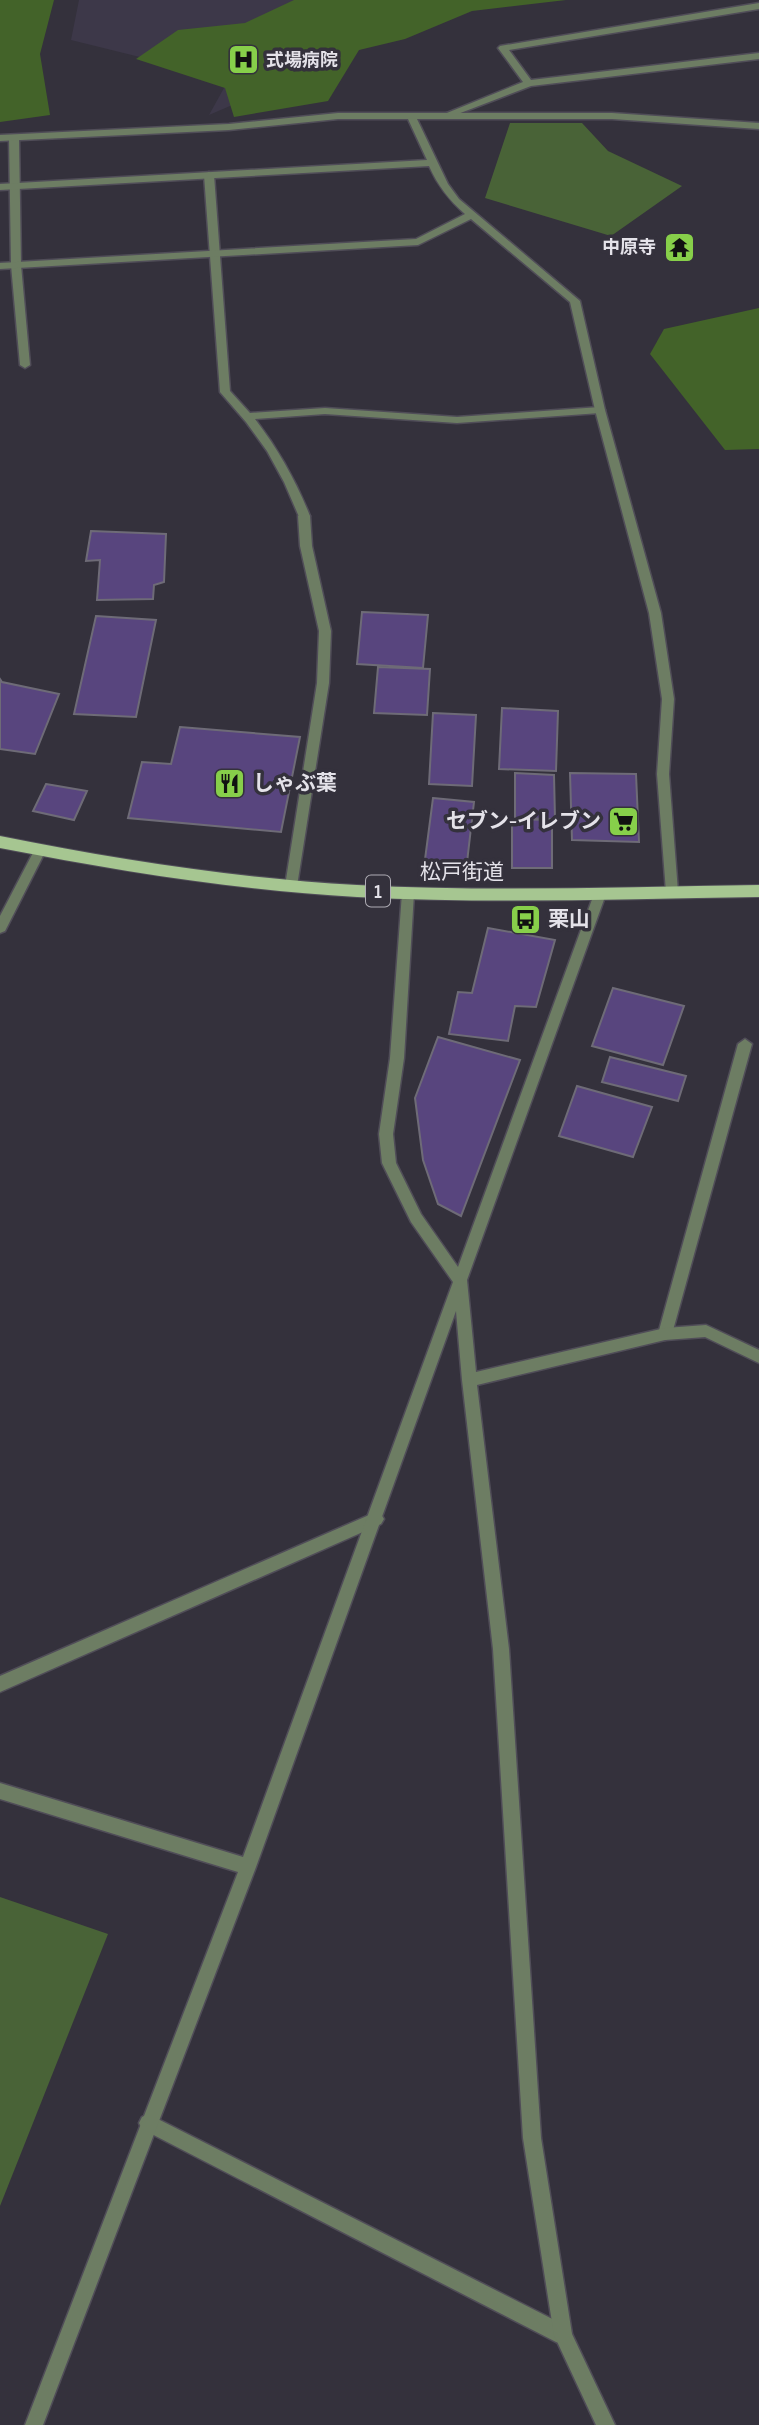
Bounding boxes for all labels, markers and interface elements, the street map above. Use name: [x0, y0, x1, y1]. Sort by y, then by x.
hospital icon: 式場病院: [226, 43, 260, 77]
place label: 式場病院: [266, 50, 338, 71]
temple icon: 中原寺: [662, 230, 696, 264]
place label: 中原寺: [602, 237, 656, 258]
restaurant icon: しゃぶ葉: [213, 766, 247, 800]
place label: しゃぶ葉: [253, 771, 337, 796]
supermarket icon: セブン-イレブン: [607, 804, 641, 838]
place label: セブン-イレブン: [446, 809, 601, 834]
street label: 松戸街道: [420, 860, 504, 885]
road number: 1: [366, 876, 390, 906]
bus stop icon: 栗山: [508, 902, 542, 936]
place label: 栗山: [548, 907, 590, 932]

